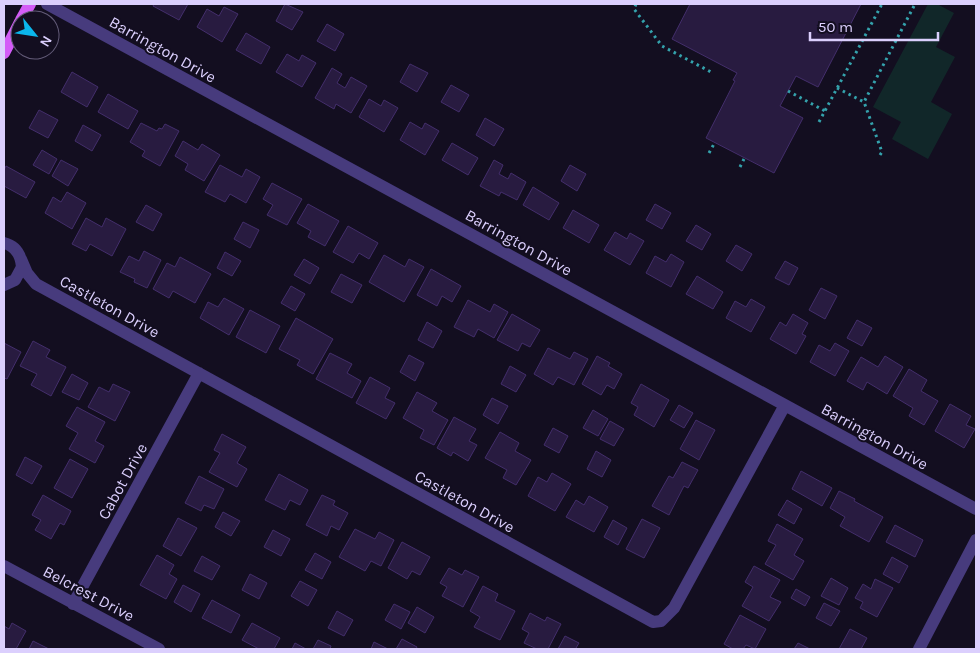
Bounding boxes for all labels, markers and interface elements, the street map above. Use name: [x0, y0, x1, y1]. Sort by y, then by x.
north arrow: [10, 10, 60, 60]
scale bar: [810, 10, 938, 42]
street label: Barrington Drive: [106, 12, 220, 87]
text: 50 m: [818, 18, 853, 36]
text: N: [36, 33, 56, 50]
street label: Barrington Drive: [462, 205, 576, 280]
street label: Castleton Drive: [56, 271, 163, 342]
street label: Barrington Drive: [818, 399, 932, 474]
street label: Cabot Drive: [94, 440, 151, 523]
street label: Castleton Drive: [411, 466, 518, 537]
street label: Belcrest Drive: [40, 561, 138, 625]

